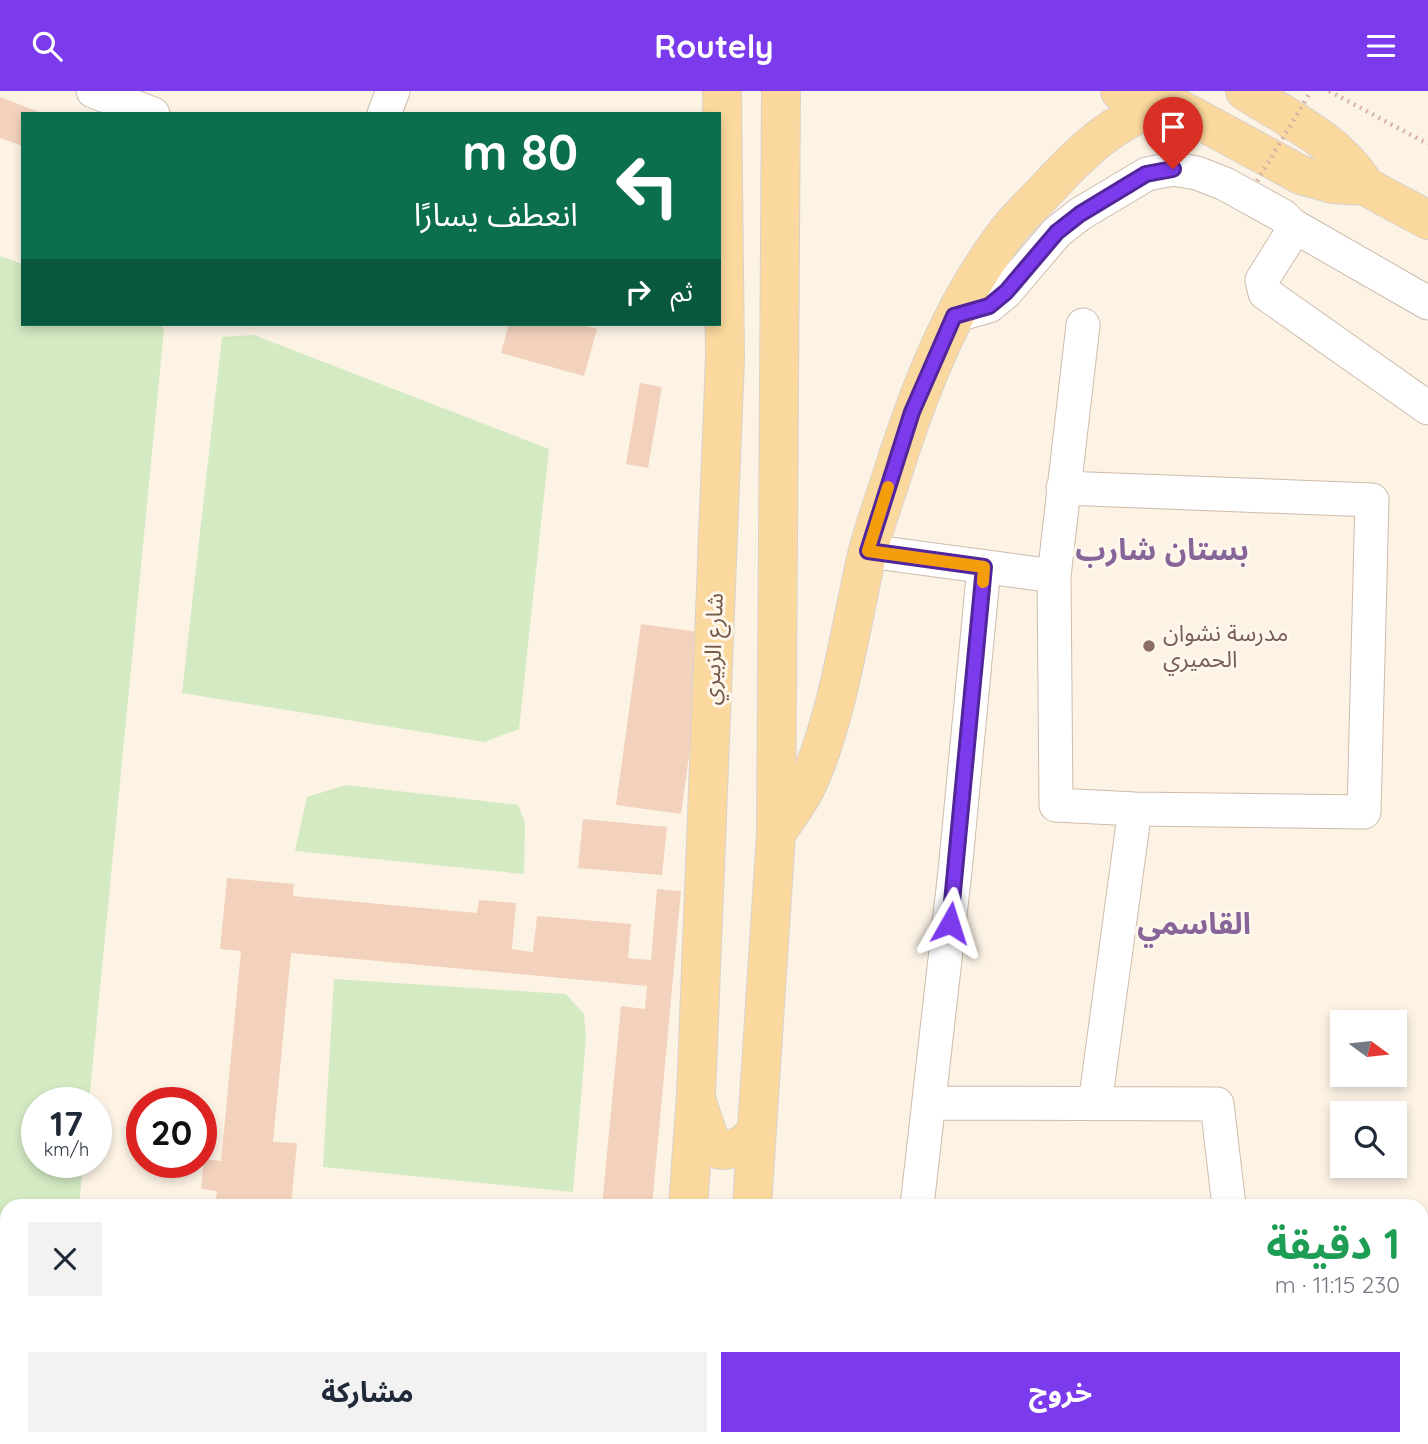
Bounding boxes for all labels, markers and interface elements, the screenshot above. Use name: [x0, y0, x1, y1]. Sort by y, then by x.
text: Routely: [654, 26, 774, 66]
icon: search: [28, 27, 66, 65]
icon: menu: [1362, 27, 1400, 65]
pin: [1143, 97, 1203, 169]
icon: arrive: [1154, 108, 1192, 146]
text: 80 m: [462, 121, 578, 182]
icon: left: [602, 140, 693, 231]
text: انعطف يسارًا: [414, 194, 578, 234]
icon: right: [619, 273, 657, 311]
text: ثم: [671, 275, 693, 308]
district label: بستان شارب: [1075, 530, 1249, 568]
street label: شارع الزبيري: [696, 592, 732, 706]
place label: مدرسة نشوان الحميري: [1163, 618, 1288, 676]
marker: مدرسة نشوان الحميري: [1141, 638, 1157, 654]
position arrow: [913, 886, 987, 960]
district label: القاسمي: [1137, 904, 1251, 948]
north arrow: [1330, 1010, 1407, 1087]
map controls: [1330, 1010, 1407, 1178]
speed limit sign: 20: [126, 1087, 217, 1178]
text: 17: [50, 1101, 83, 1145]
button: search: [1330, 1101, 1407, 1178]
text: km/h: [44, 1138, 89, 1161]
text: 1 دقيقة: [1266, 1217, 1400, 1270]
button: close: [28, 1222, 102, 1296]
text: 230 m · 11:15: [1275, 1270, 1400, 1299]
button: مشاركة: [28, 1352, 707, 1432]
button: خروج: [721, 1352, 1400, 1432]

